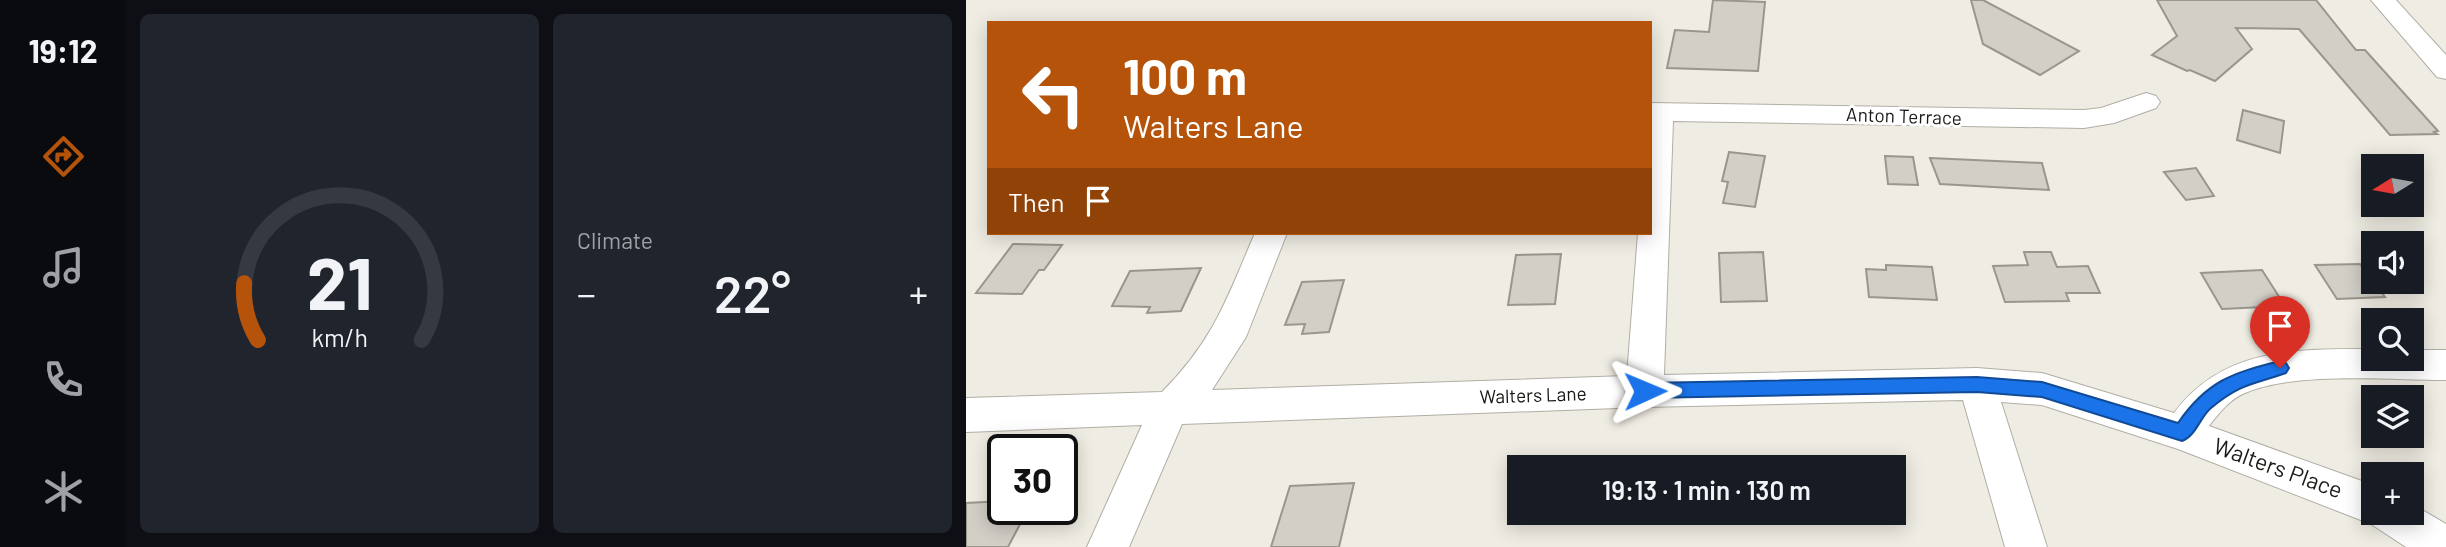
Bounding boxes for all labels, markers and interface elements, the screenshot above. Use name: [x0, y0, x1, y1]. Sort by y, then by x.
text: 19:12: [28, 31, 98, 69]
text: 100 m: [1123, 46, 1247, 105]
icon: left: [1008, 49, 1099, 140]
street label: Anton Terrace: [1846, 102, 1962, 129]
text: Walters Lane: [1123, 106, 1303, 144]
icon: directions: [39, 132, 88, 181]
north arrow: [2361, 154, 2424, 217]
map controls: [2361, 154, 2424, 525]
icon: arrive: [1079, 182, 1117, 220]
text: Then: [1008, 186, 1065, 217]
text: Climate: [577, 226, 653, 254]
button: sound: [2361, 231, 2424, 294]
text: 21: [306, 237, 373, 325]
icon: music: [39, 243, 88, 292]
text: 22°: [714, 261, 791, 323]
text: −: [577, 270, 596, 316]
text: +: [909, 270, 928, 316]
pin: [2250, 296, 2310, 368]
icon: arrive: [2261, 307, 2299, 345]
button: search: [2361, 308, 2424, 371]
text: km/h: [311, 321, 368, 351]
position arrow: [1608, 354, 1682, 428]
icon: phone: [39, 355, 88, 404]
street label: Walters Lane: [1479, 381, 1587, 408]
button: layers: [2361, 385, 2424, 448]
street label: Walters Place: [2210, 431, 2347, 503]
speed limit sign: 30: [987, 434, 1078, 525]
button: +: [2361, 462, 2424, 525]
icon: climate: [39, 467, 88, 516]
text: 19:13 · 1 min · 130 m: [1602, 474, 1811, 505]

